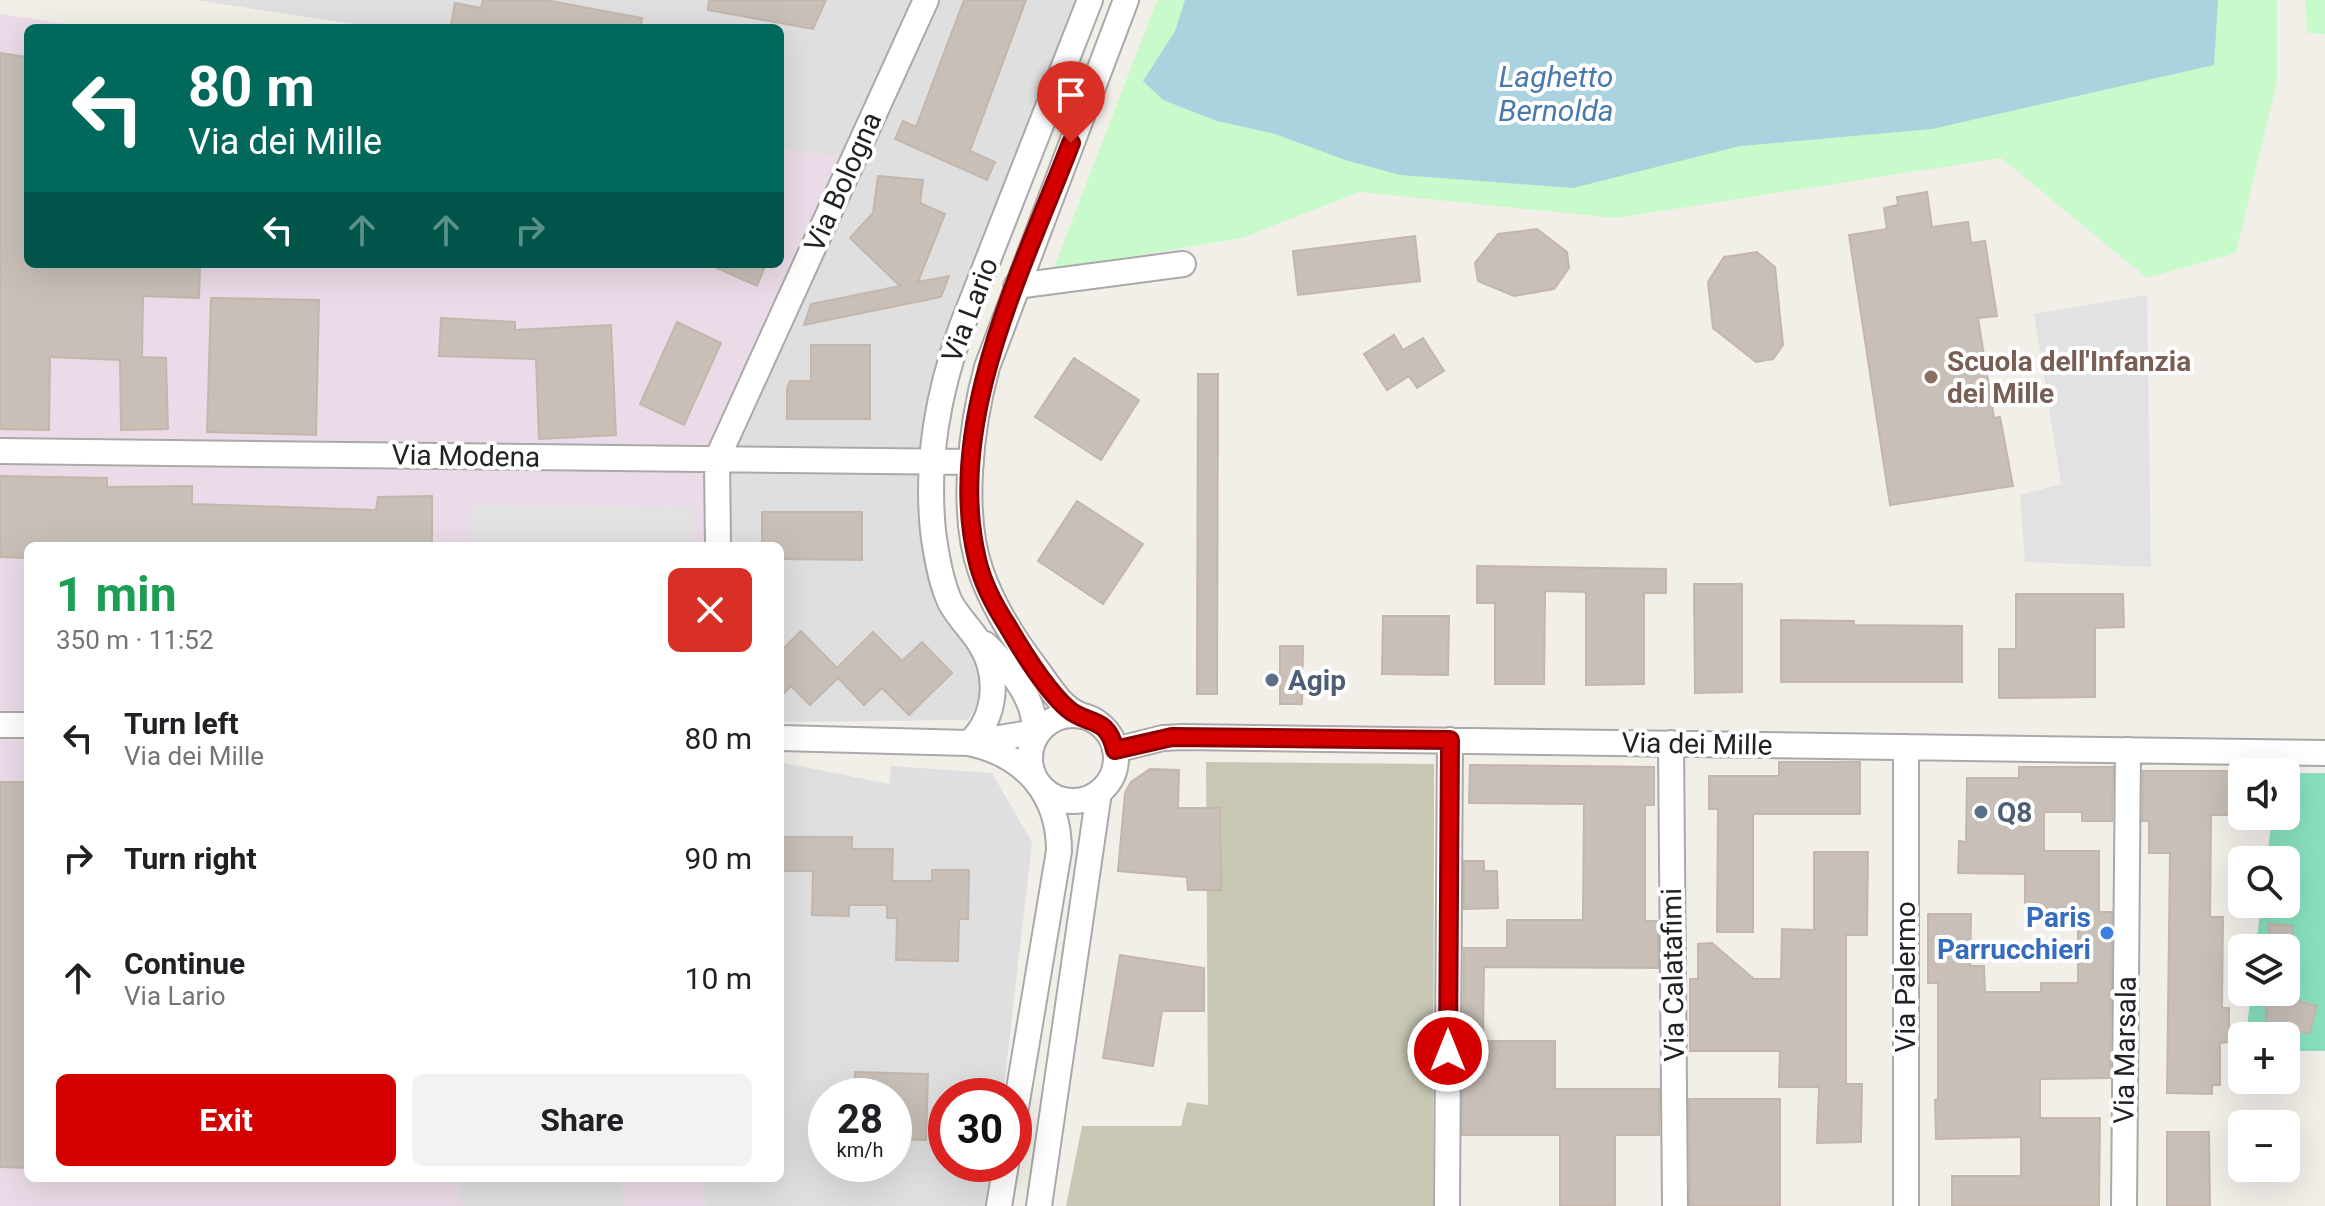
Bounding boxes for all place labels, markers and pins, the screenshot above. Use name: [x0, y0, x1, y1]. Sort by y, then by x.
pin: [1037, 61, 1105, 143]
place label: Scuola dell'Infanzia dei Mille: [1947, 345, 2191, 410]
marker: Scuola dell'Infanzia dei Mille: [1922, 368, 1940, 386]
place label: Agip: [1288, 664, 1346, 697]
marker: Agip: [1263, 671, 1281, 689]
place label: Q8: [1997, 796, 2032, 829]
marker: Q8: [1972, 803, 1990, 821]
place label: Paris Parrucchieri: [1937, 901, 2091, 966]
marker: Paris Parrucchieri: [2098, 924, 2116, 942]

